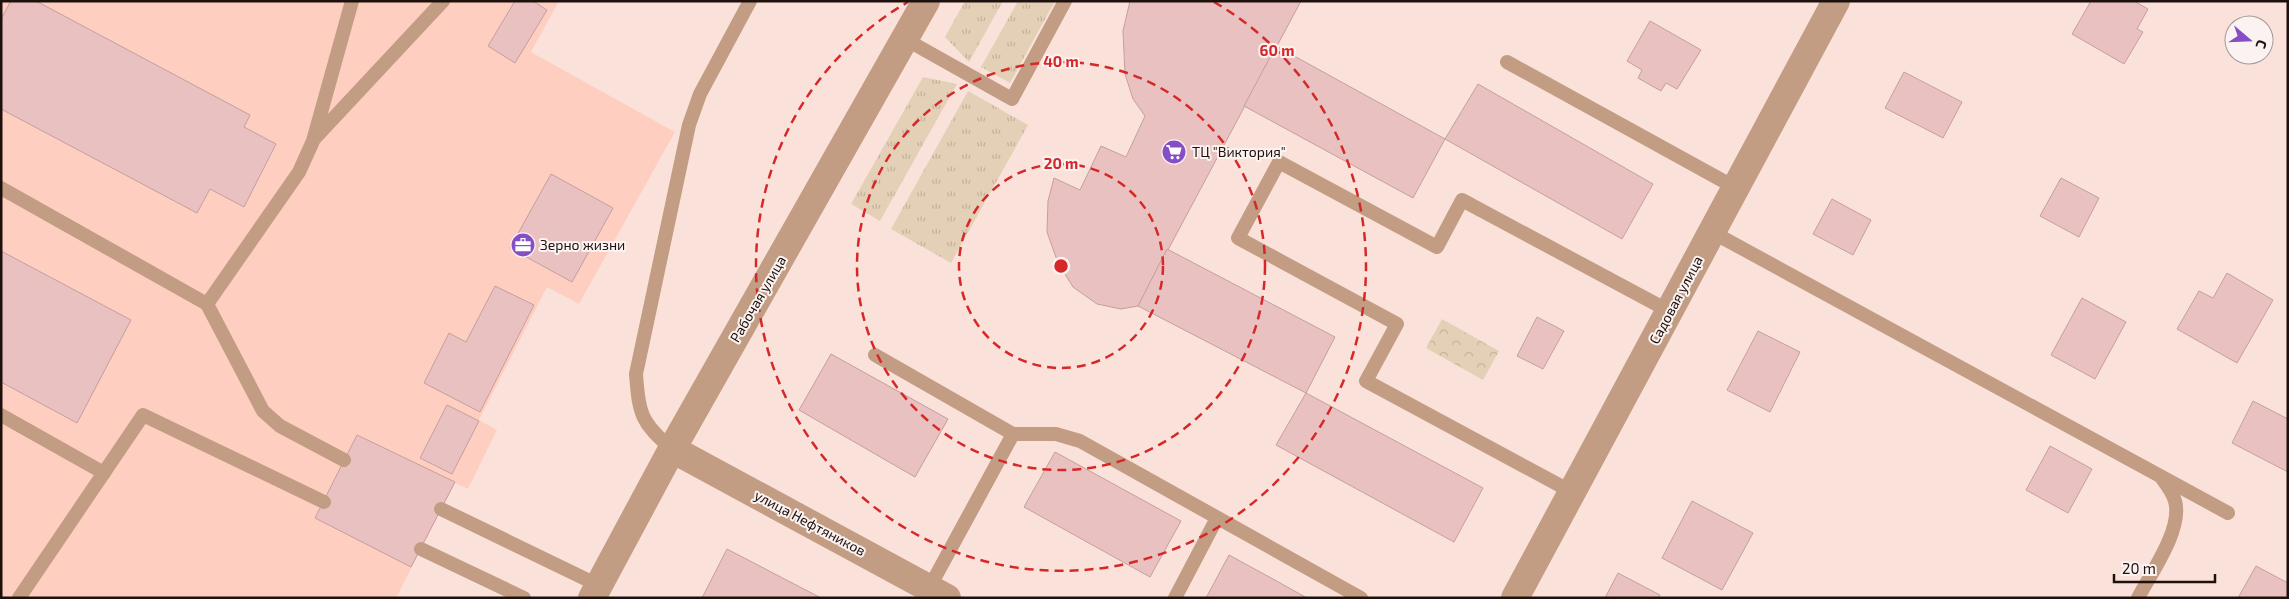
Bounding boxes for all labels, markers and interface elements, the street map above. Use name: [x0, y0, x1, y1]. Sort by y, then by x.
north arrow: [2224, 15, 2274, 65]
text: С: [2252, 38, 2271, 51]
text: 60 m: [1260, 41, 1294, 59]
text: 40 m: [1043, 52, 1079, 70]
supermarket icon: ТЦ "Виктория": [1161, 139, 1187, 165]
place label: ТЦ "Виктория": [1192, 143, 1286, 160]
text: 20 m: [1044, 154, 1078, 172]
office icon: Зерно жизни: [510, 232, 536, 258]
place label: Зерно жизни: [540, 236, 625, 253]
street label: Рабочая улица: [726, 252, 789, 345]
street label: Садовая улица: [1645, 253, 1706, 347]
centre of rings: [1052, 257, 1070, 275]
street label: улица Нефтяников: [752, 486, 869, 559]
scale bar: [2114, 552, 2215, 584]
text: 20 m: [2122, 559, 2156, 577]

